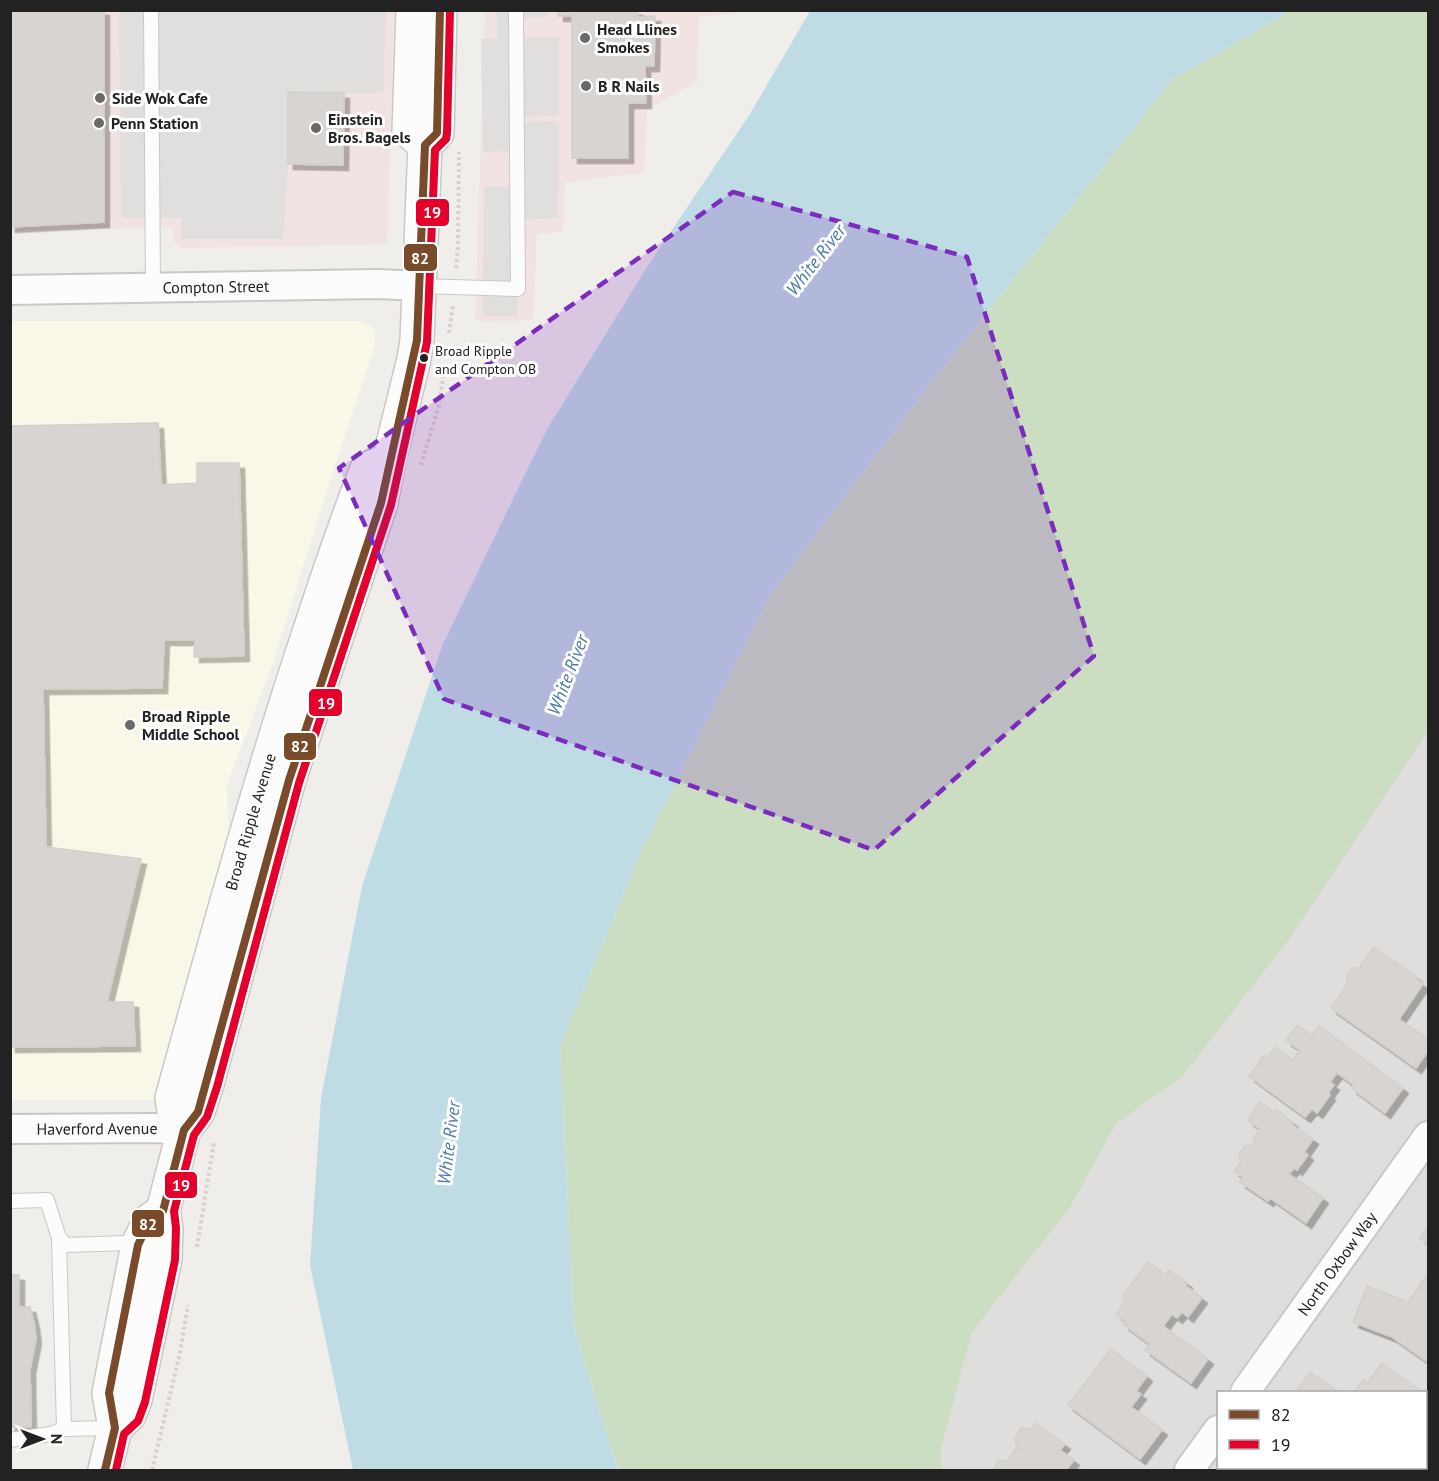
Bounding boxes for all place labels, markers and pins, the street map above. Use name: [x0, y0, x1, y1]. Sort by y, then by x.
place label: Head Llines Smokes: [597, 19, 677, 57]
marker: Head Llines Smokes: [578, 31, 592, 45]
place label: B R Nails: [598, 76, 660, 96]
marker: B R Nails: [579, 79, 593, 93]
place label: Side Wok Cafe: [112, 88, 208, 108]
marker: Side Wok Cafe: [93, 91, 107, 105]
place label: Einstein Bros. Bagels: [328, 109, 411, 147]
place label: Penn Station: [111, 113, 198, 133]
marker: Penn Station: [92, 116, 106, 130]
marker: Einstein Bros. Bagels: [309, 121, 323, 135]
place label: Broad Ripple and Compton OB: [435, 342, 536, 378]
marker: Broad Ripple and Compton OB: [418, 352, 430, 364]
place label: Broad Ripple Middle School: [142, 706, 240, 744]
marker: Broad Ripple Middle School: [123, 718, 137, 732]

